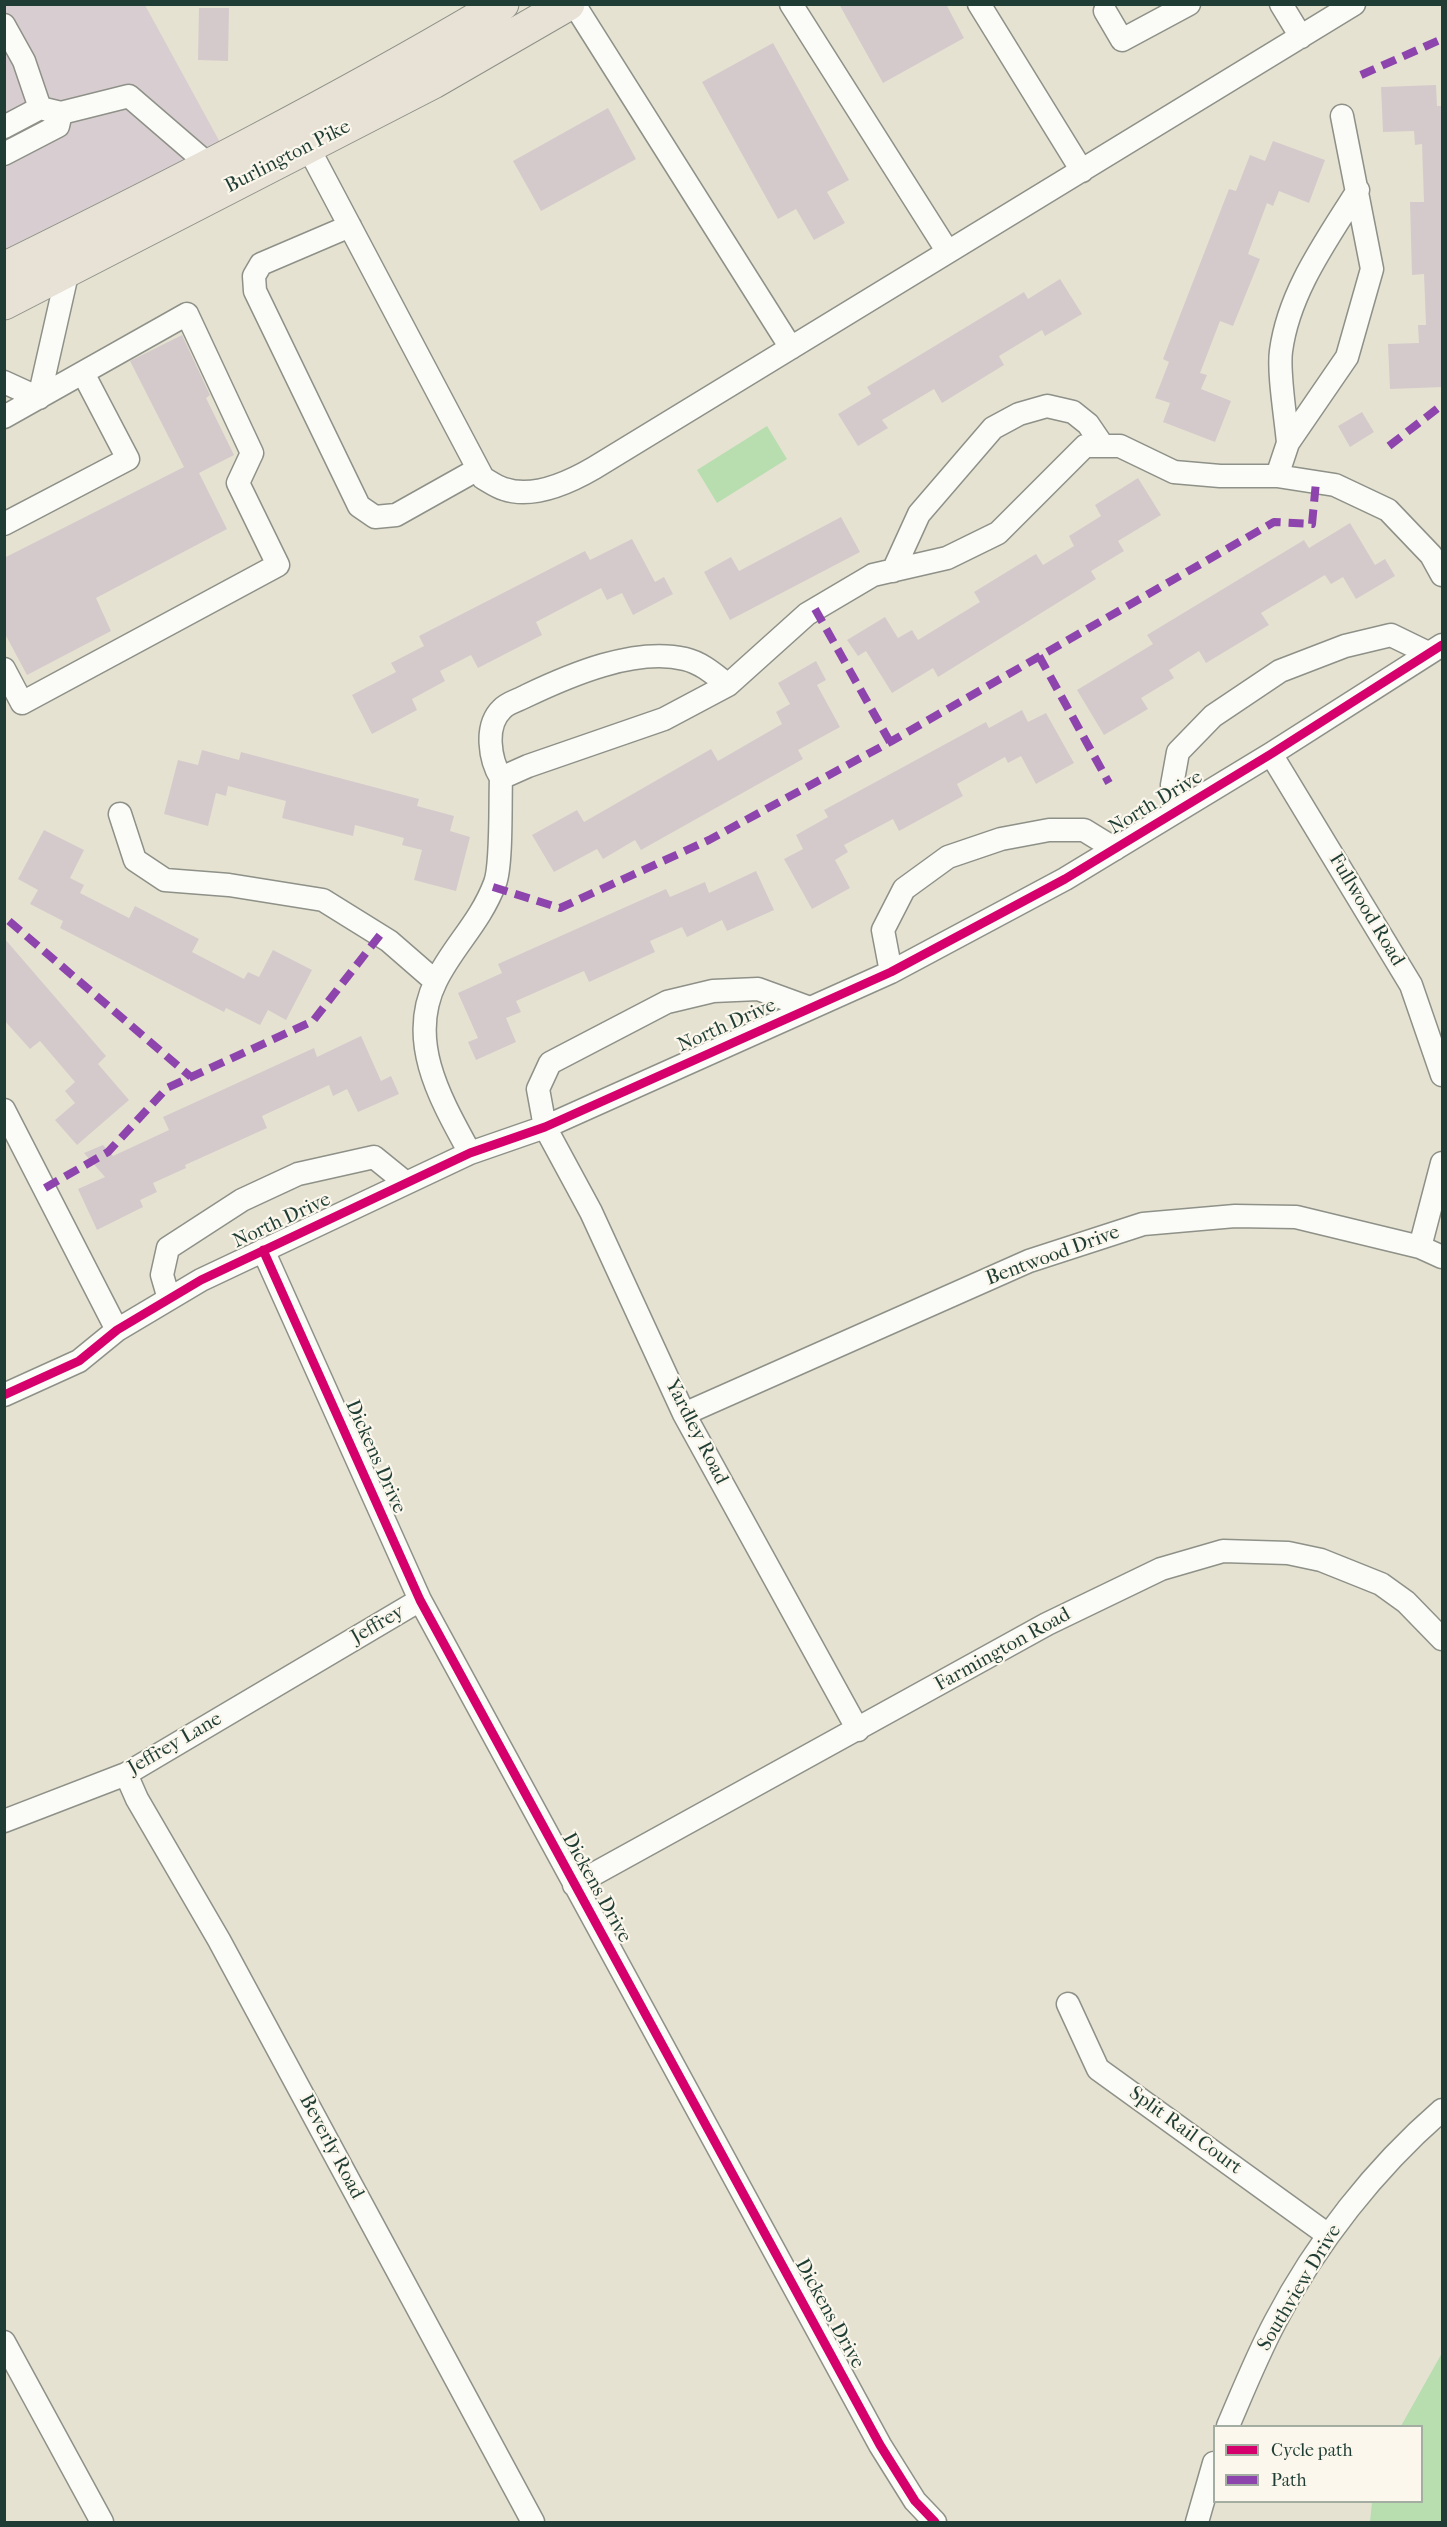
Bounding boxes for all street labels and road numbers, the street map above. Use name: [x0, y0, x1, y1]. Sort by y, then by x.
street label: Burlington Pike: [221, 115, 355, 199]
street label: North Drive: [1105, 766, 1207, 840]
street label: Fullwood Road: [1323, 849, 1409, 971]
street label: North Drive: [674, 994, 780, 1058]
street label: North Drive: [229, 1188, 335, 1254]
street label: Bentwood Drive: [983, 1221, 1123, 1291]
street label: Yardley Road: [659, 1375, 733, 1489]
street label: Dickens Drive: [339, 1396, 411, 1518]
street label: Jeffrey: [347, 1600, 409, 1650]
street label: Farmington Road: [931, 1603, 1075, 1697]
street label: Jeffrey Lane: [124, 1707, 226, 1781]
street label: Dickens Drive: [556, 1829, 636, 1947]
street label: Split Rail Court: [1124, 2082, 1246, 2180]
street label: Beverly Road: [293, 2091, 369, 2203]
street label: Southview Drive: [1253, 2220, 1347, 2356]
street label: Dickens Drive: [789, 2255, 869, 2373]

